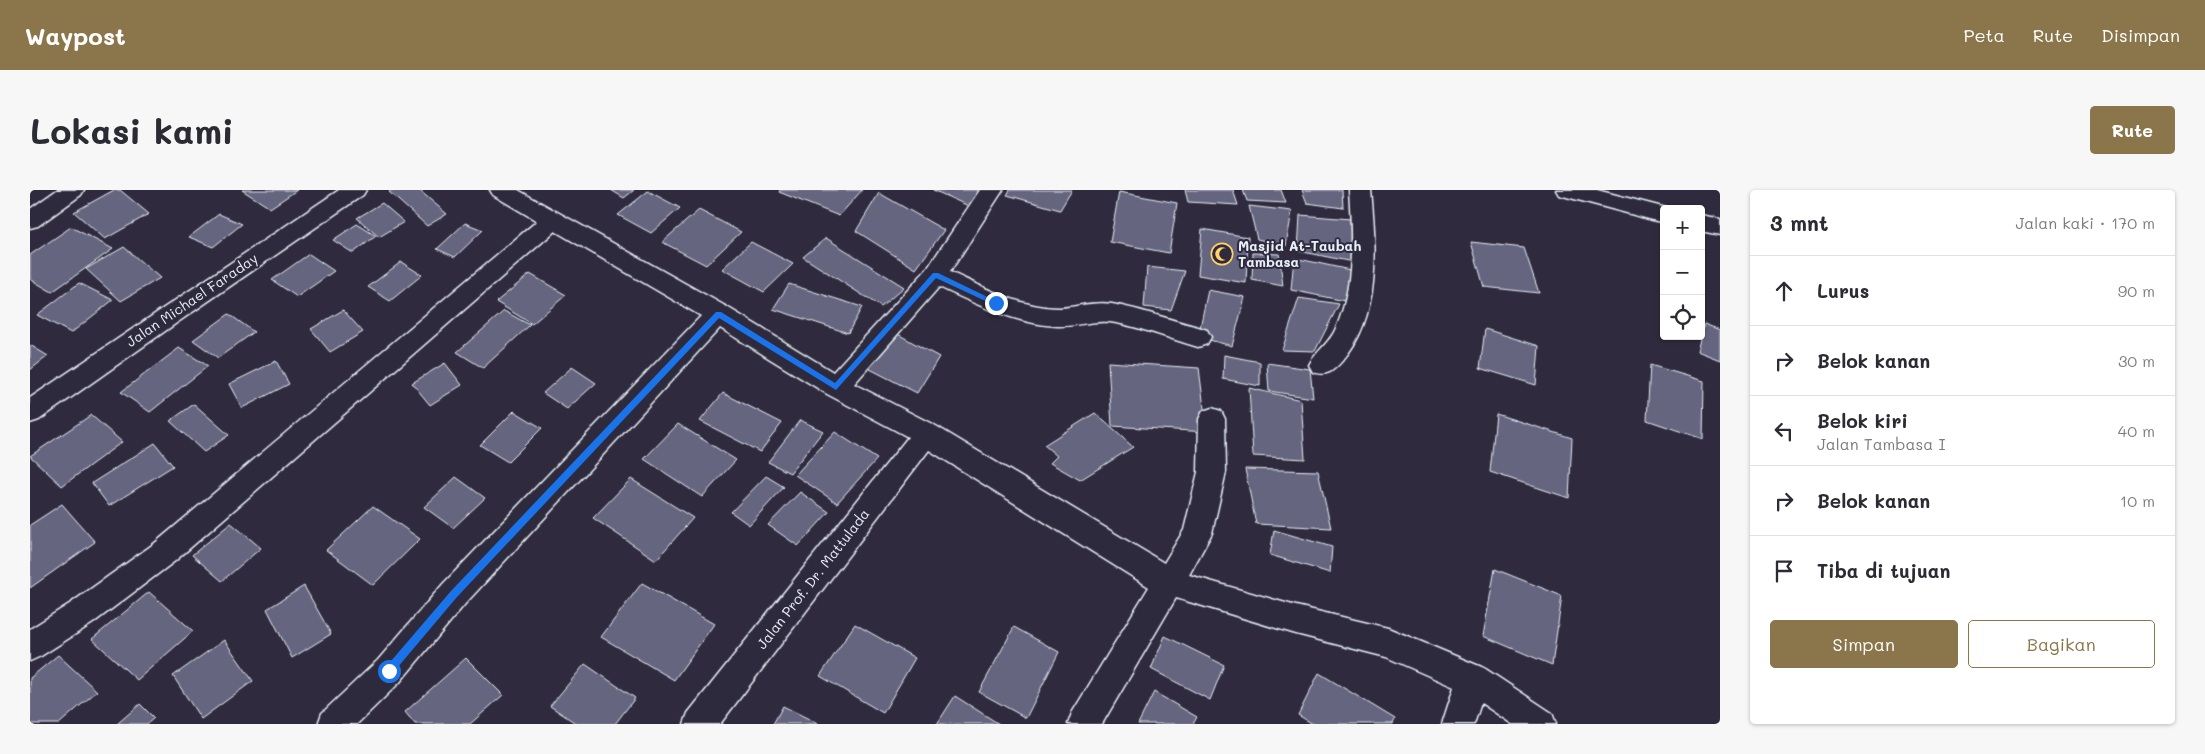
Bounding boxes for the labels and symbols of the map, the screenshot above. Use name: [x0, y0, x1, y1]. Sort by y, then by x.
place label: Masjid At-Taubah Tambasa: [1238, 236, 1361, 271]
mosque icon: Masjid At-Taubah Tambasa: [1210, 242, 1234, 266]
street label: Jalan Michael Faraday: [122, 248, 261, 351]
route end: [985, 292, 1008, 315]
street label: Jalan Prof. Dr. Mattulada: [752, 505, 873, 653]
route start: [378, 660, 401, 683]

